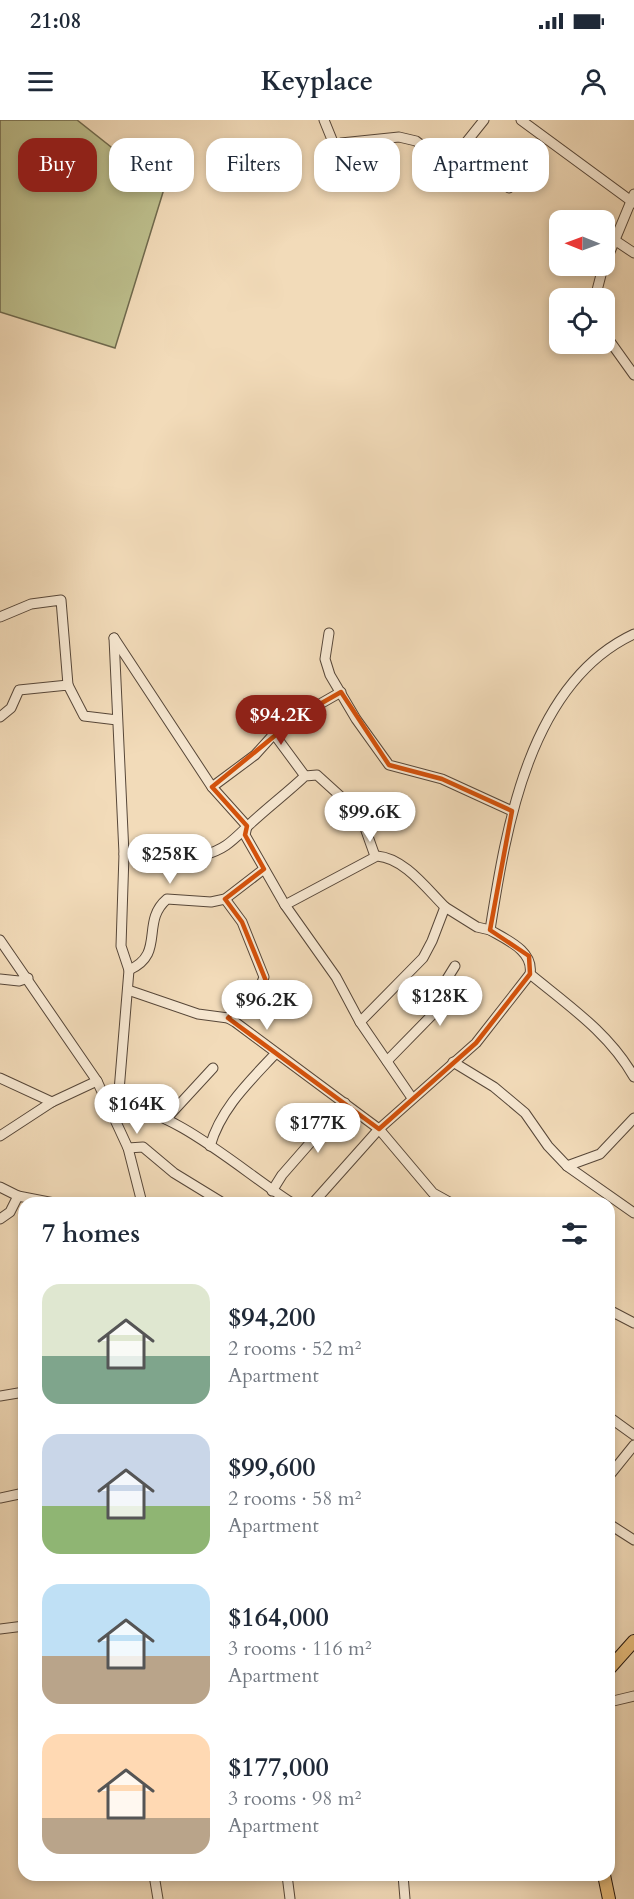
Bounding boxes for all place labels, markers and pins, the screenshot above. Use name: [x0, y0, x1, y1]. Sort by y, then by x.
pin: $94.2K: [232, 695, 330, 746]
pin: $99.6K: [321, 792, 419, 843]
pin: $258K: [128, 834, 212, 885]
pin: $128K: [398, 976, 482, 1027]
pin: $96.2K: [218, 980, 316, 1031]
pin: $164K: [95, 1084, 179, 1135]
pin: $177K: [276, 1103, 360, 1154]

